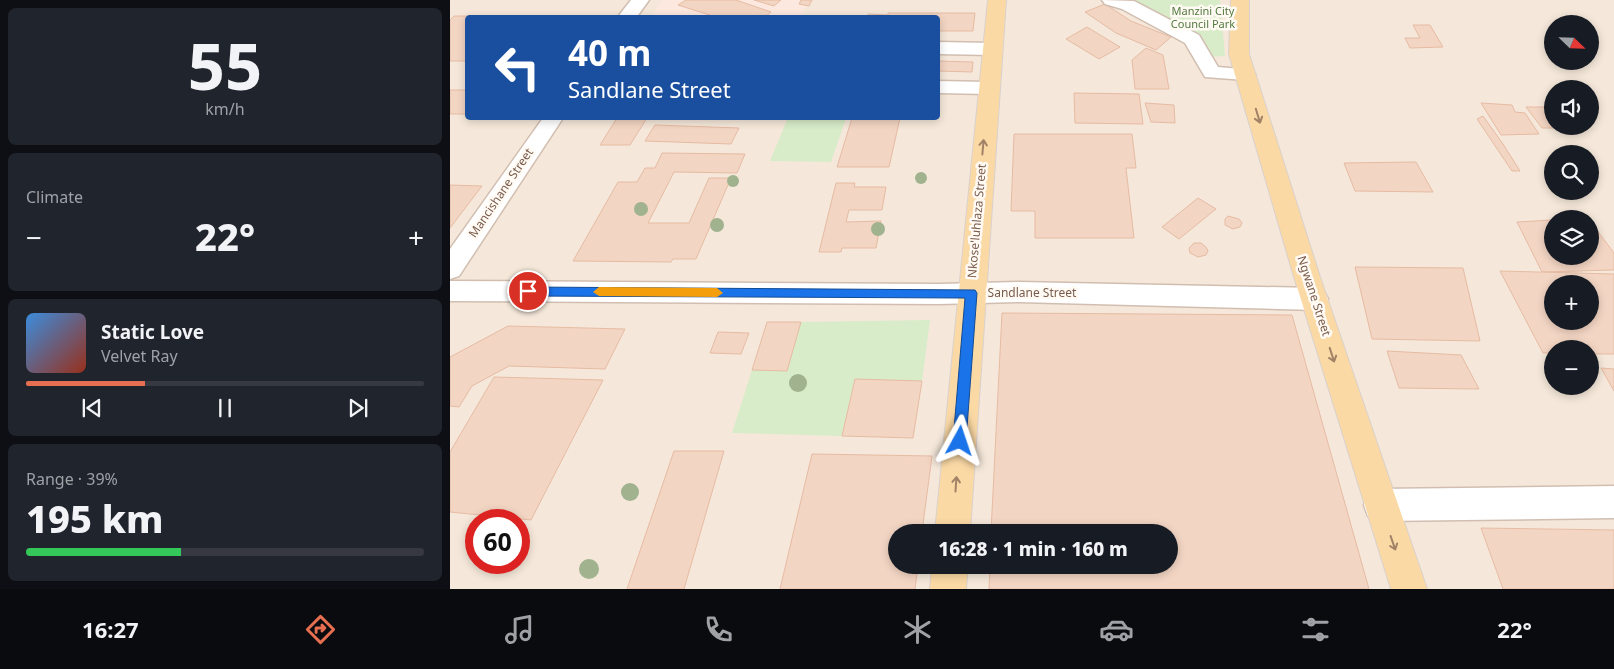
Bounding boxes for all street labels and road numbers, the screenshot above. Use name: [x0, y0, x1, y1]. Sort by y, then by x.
street label: Mancishane Street: [464, 144, 537, 241]
street label: Nkose'luhlaza Street: [963, 162, 990, 279]
street label: Ngwane Street: [1293, 254, 1336, 339]
street label: Sandlane Street: [988, 284, 1077, 301]

